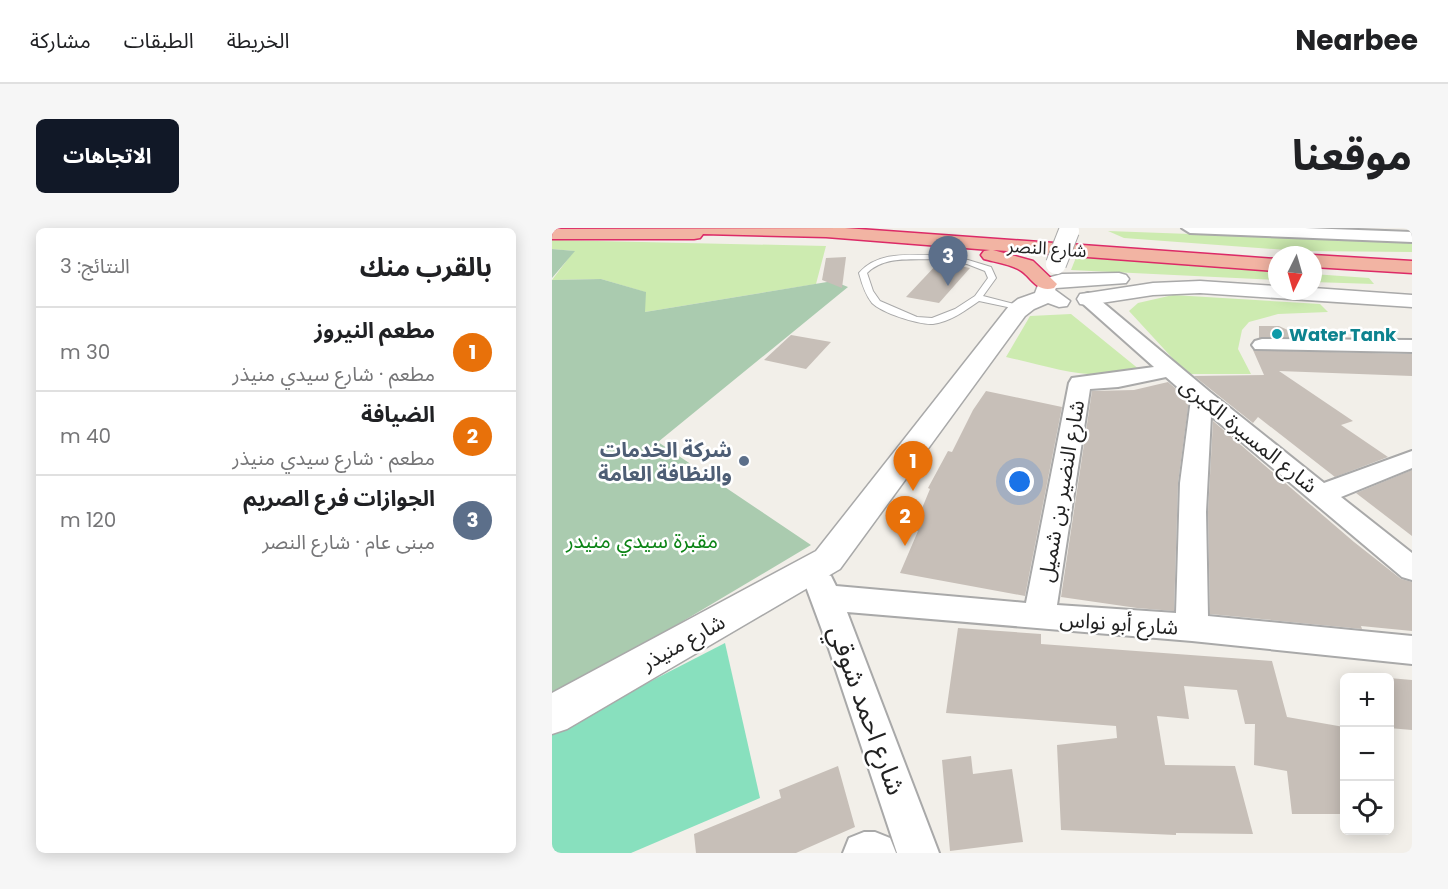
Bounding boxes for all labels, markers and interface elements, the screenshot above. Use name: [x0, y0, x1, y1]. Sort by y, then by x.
text: Nearbee: [1295, 21, 1418, 60]
text: مشاركة: [30, 26, 91, 55]
text: الطبقات: [124, 26, 194, 55]
text: الخريطة: [227, 26, 290, 55]
button: الاتجاهات: [36, 119, 179, 193]
text: موقعنا: [1292, 126, 1412, 185]
street label: شارع النصر: [1005, 233, 1087, 265]
pin: 3: [928, 236, 968, 286]
north arrow: [1268, 246, 1322, 300]
text: بالقرب منك: [360, 249, 492, 285]
text: النتائج: 3: [60, 252, 130, 280]
text: مطعم النيروز: [314, 315, 435, 346]
place label: Water Tank: [1289, 322, 1397, 347]
marker: Water Tank: [1270, 327, 1284, 341]
text: 30 m: [60, 338, 110, 366]
text: 1: [469, 338, 476, 366]
text: مطعم · شارع سيدي منيذر: [232, 360, 435, 388]
street label: شارع المسيرة الكبرى: [1174, 371, 1324, 500]
street label: شارع النضير بن شميل: [1031, 398, 1092, 584]
text: الضيافة: [361, 399, 435, 430]
text: 40 m: [60, 422, 111, 450]
text: 2: [467, 422, 478, 450]
place label: شركة الخدمات والنظافة العامة: [598, 435, 732, 488]
pin: 1: [894, 442, 932, 491]
text: مطعم · شارع سيدي منيذر: [232, 444, 435, 472]
marker: شركة الخدمات والنظافة العامة: [737, 454, 751, 468]
your location: [1005, 467, 1034, 496]
text: الجوازات فرع الصريم: [243, 483, 435, 514]
pin: 2: [886, 496, 924, 546]
text: 120 m: [60, 506, 116, 534]
text: 3: [466, 506, 479, 534]
park label: مقبرة سيدي منيدر: [565, 526, 718, 556]
text: مبنى عام · شارع النصر: [262, 528, 435, 556]
street label: شارع أبو نواس: [1059, 604, 1179, 643]
street label: شارع منيذر: [635, 607, 731, 678]
street label: شارع احمد شوقي: [818, 620, 914, 801]
map controls: [1340, 673, 1394, 835]
button: +: [1340, 673, 1394, 727]
button: −: [1340, 727, 1394, 781]
button: locate: [1340, 781, 1394, 835]

